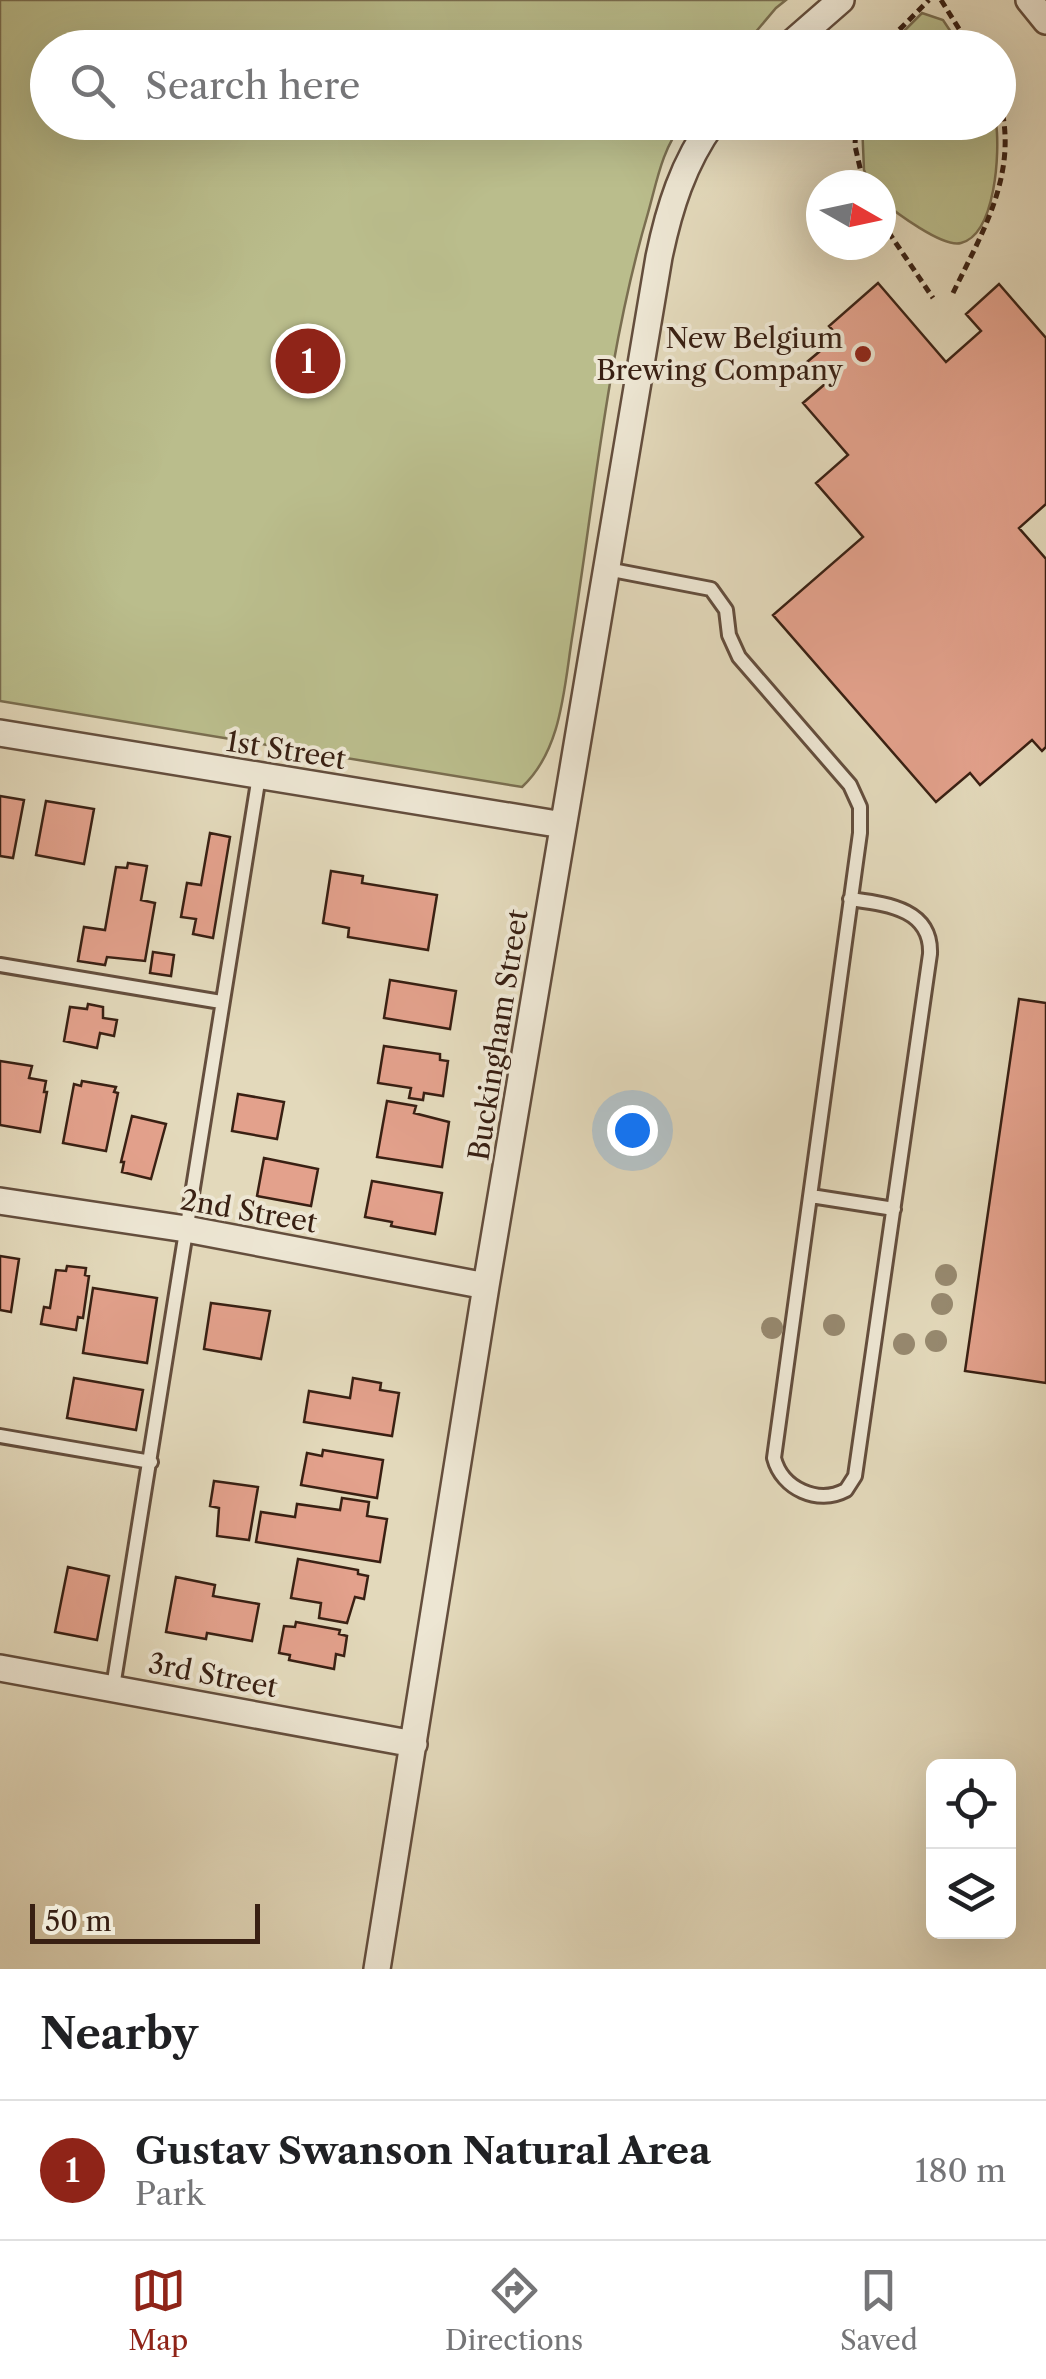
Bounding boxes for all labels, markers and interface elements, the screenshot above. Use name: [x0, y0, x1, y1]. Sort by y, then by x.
search box: [30, 30, 1016, 140]
icon: search: [65, 58, 120, 113]
text: Search here: [145, 62, 360, 109]
north arrow: [806, 170, 896, 260]
place label: New Belgium Brewing Company: [596, 321, 843, 387]
pin: 1: [276, 324, 340, 398]
marker: New Belgium Brewing Company: [852, 343, 874, 365]
street label: 1st Street: [224, 724, 348, 776]
street label: Buckingham Street: [461, 907, 535, 1163]
your location: [607, 1105, 658, 1156]
street label: 2nd Street: [178, 1182, 320, 1240]
street label: 3rd Street: [146, 1646, 280, 1704]
map controls: [926, 1759, 1016, 1939]
button: locate: [926, 1759, 1016, 1849]
button: layers: [926, 1849, 1016, 1939]
scale bar: [30, 1899, 260, 1944]
text: 50 m: [45, 1904, 112, 1938]
text: Nearby: [40, 2008, 198, 2060]
text: Gustav Swanson Natural Area: [135, 2127, 711, 2174]
text: 1: [65, 2151, 80, 2190]
text: 180 m: [915, 2151, 1006, 2190]
text: Park: [135, 2174, 205, 2213]
tab: Map: [128, 2263, 188, 2357]
tab: Directions: [445, 2263, 583, 2357]
tab: Saved: [840, 2263, 918, 2357]

